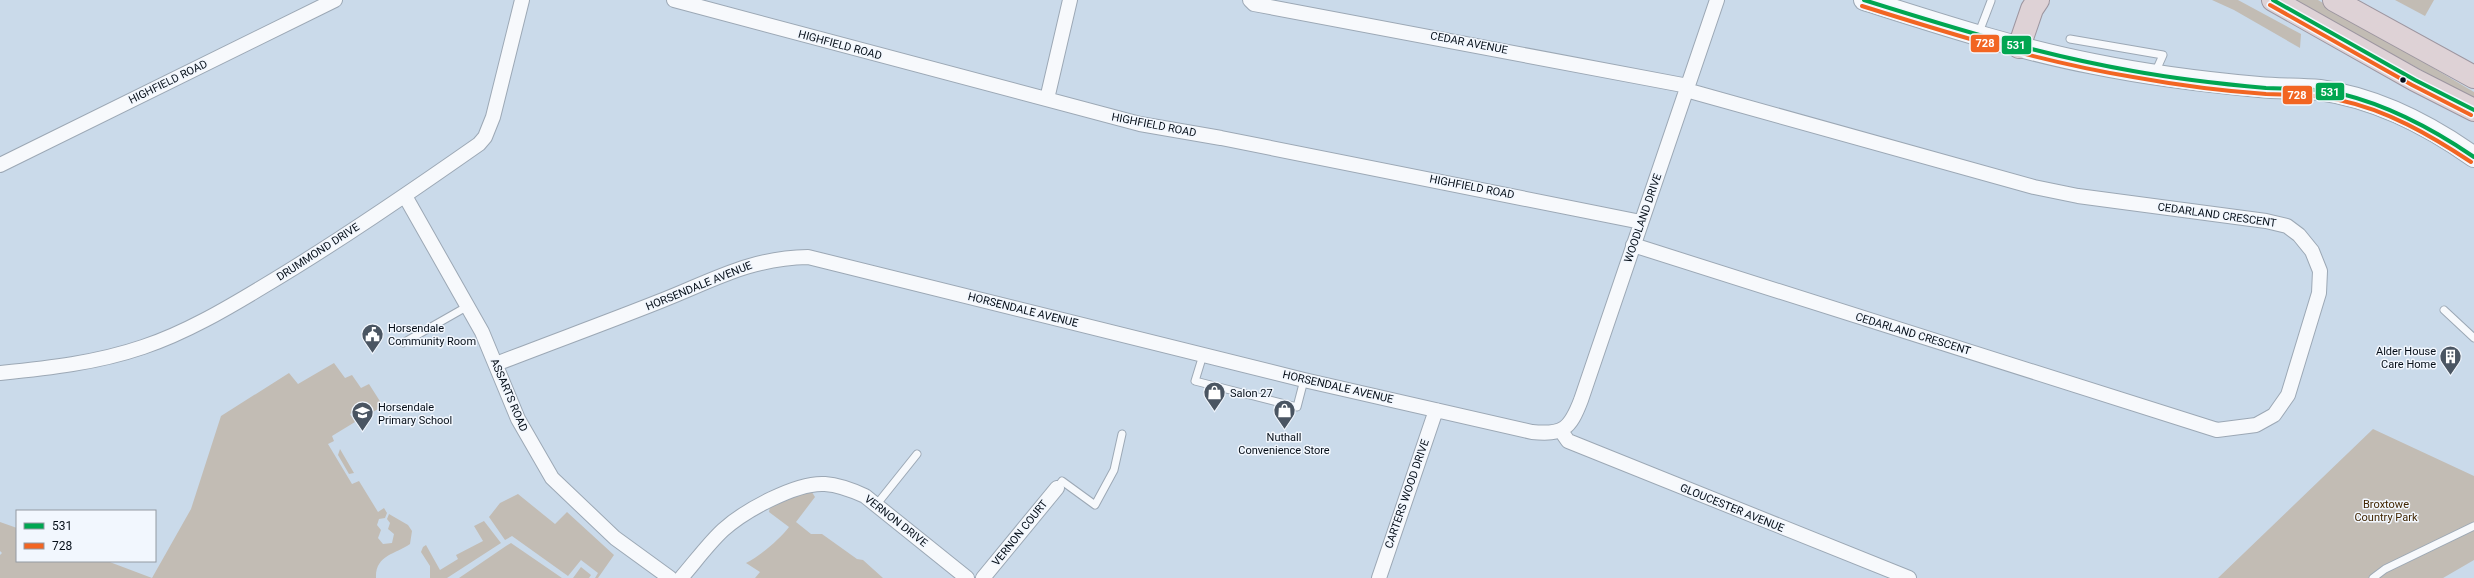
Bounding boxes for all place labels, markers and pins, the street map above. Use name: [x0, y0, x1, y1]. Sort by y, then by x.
unlabelled marker: [2398, 75, 2408, 85]
public building icon: Horsendale Community Room: [359, 321, 385, 354]
place label: Horsendale Community Room: [388, 322, 476, 348]
building icon: Alder House Care Home: [2438, 344, 2464, 377]
place label: Alder House Care Home: [2376, 345, 2436, 371]
shop icon: Salon 27: [1201, 380, 1227, 413]
place label: Salon 27: [1230, 387, 1273, 400]
shop icon: Nuthall Convenience Store: [1271, 398, 1297, 431]
school or university icon: Horsendale Primary School: [350, 400, 376, 433]
place label: Horsendale Primary School: [378, 401, 452, 427]
place label: Nuthall Convenience Store: [1238, 431, 1330, 457]

